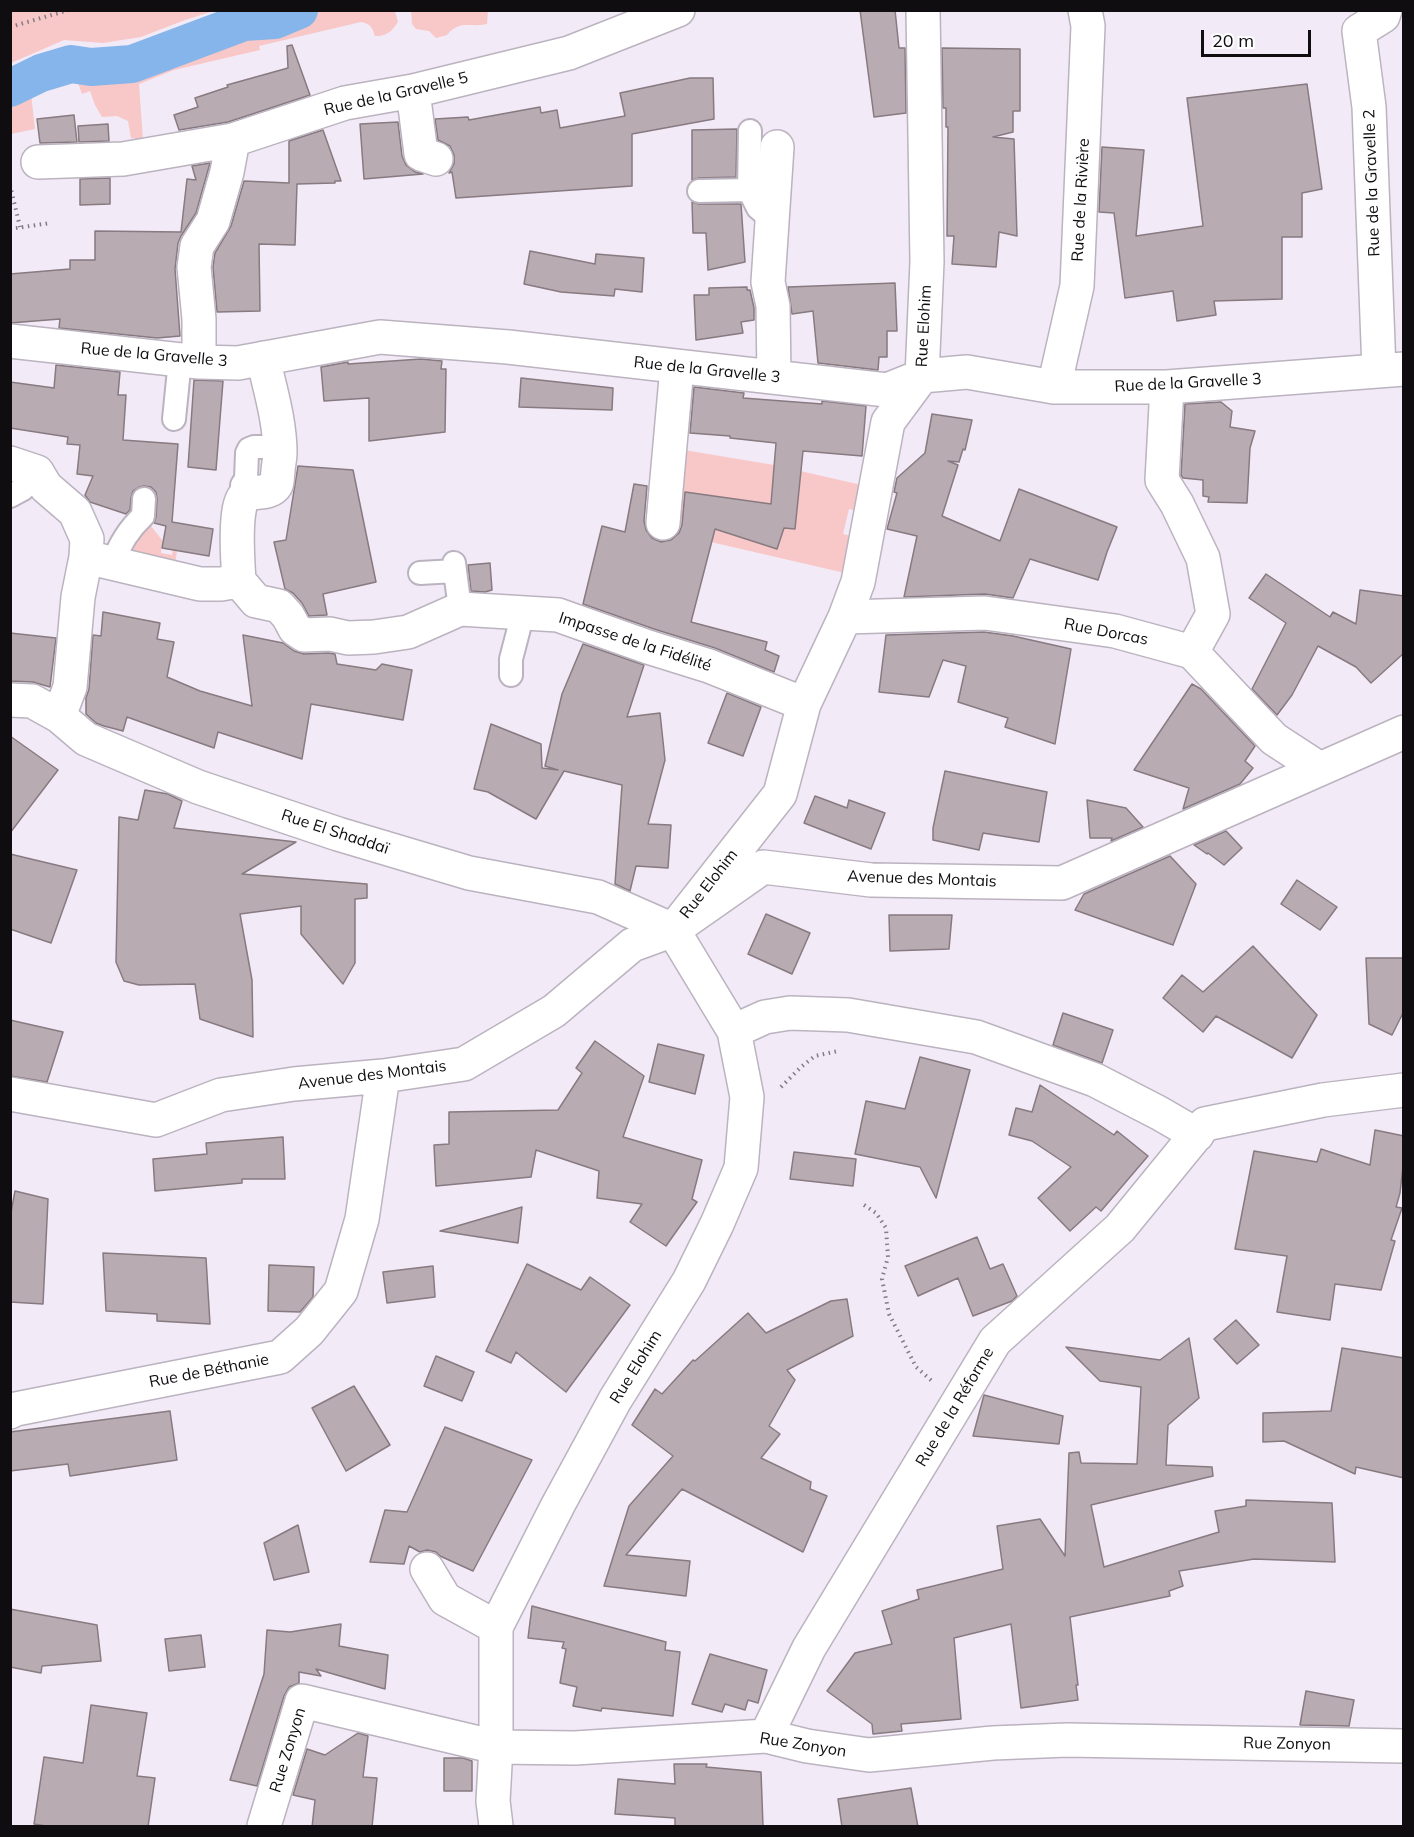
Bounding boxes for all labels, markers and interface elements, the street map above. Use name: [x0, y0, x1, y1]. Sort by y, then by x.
scale bar: [1204, 18, 1314, 56]
text: 20 m: [1212, 29, 1254, 52]
street label: Rue de la Gravelle 5: [322, 68, 470, 120]
street label: Rue de la Gravelle 2: [1360, 109, 1384, 257]
street label: Rue de la Rivière: [1068, 138, 1094, 262]
street label: Rue Elohim: [912, 284, 936, 368]
street label: Rue de la Gravelle 3: [80, 339, 228, 371]
street label: Rue de la Gravelle 3: [633, 353, 781, 387]
street label: Rue de la Gravelle 3: [1114, 370, 1262, 396]
street label: Impasse de la Fidélité: [556, 608, 714, 676]
street label: Rue Dorcas: [1062, 614, 1150, 650]
street label: Rue El Shaddaï: [279, 806, 391, 858]
street label: Rue Elohim: [676, 845, 742, 923]
street label: Avenue des Montais: [847, 867, 997, 891]
street label: Avenue des Montais: [297, 1056, 447, 1094]
street label: Rue Elohim: [606, 1327, 666, 1407]
street label: Rue de la Réforme: [912, 1344, 998, 1470]
street label: Rue de Béthanie: [147, 1350, 271, 1392]
street label: Rue Zonyon: [266, 1705, 310, 1795]
street label: Rue Zonyon: [758, 1729, 848, 1761]
street label: Rue Zonyon: [1243, 1734, 1331, 1754]

